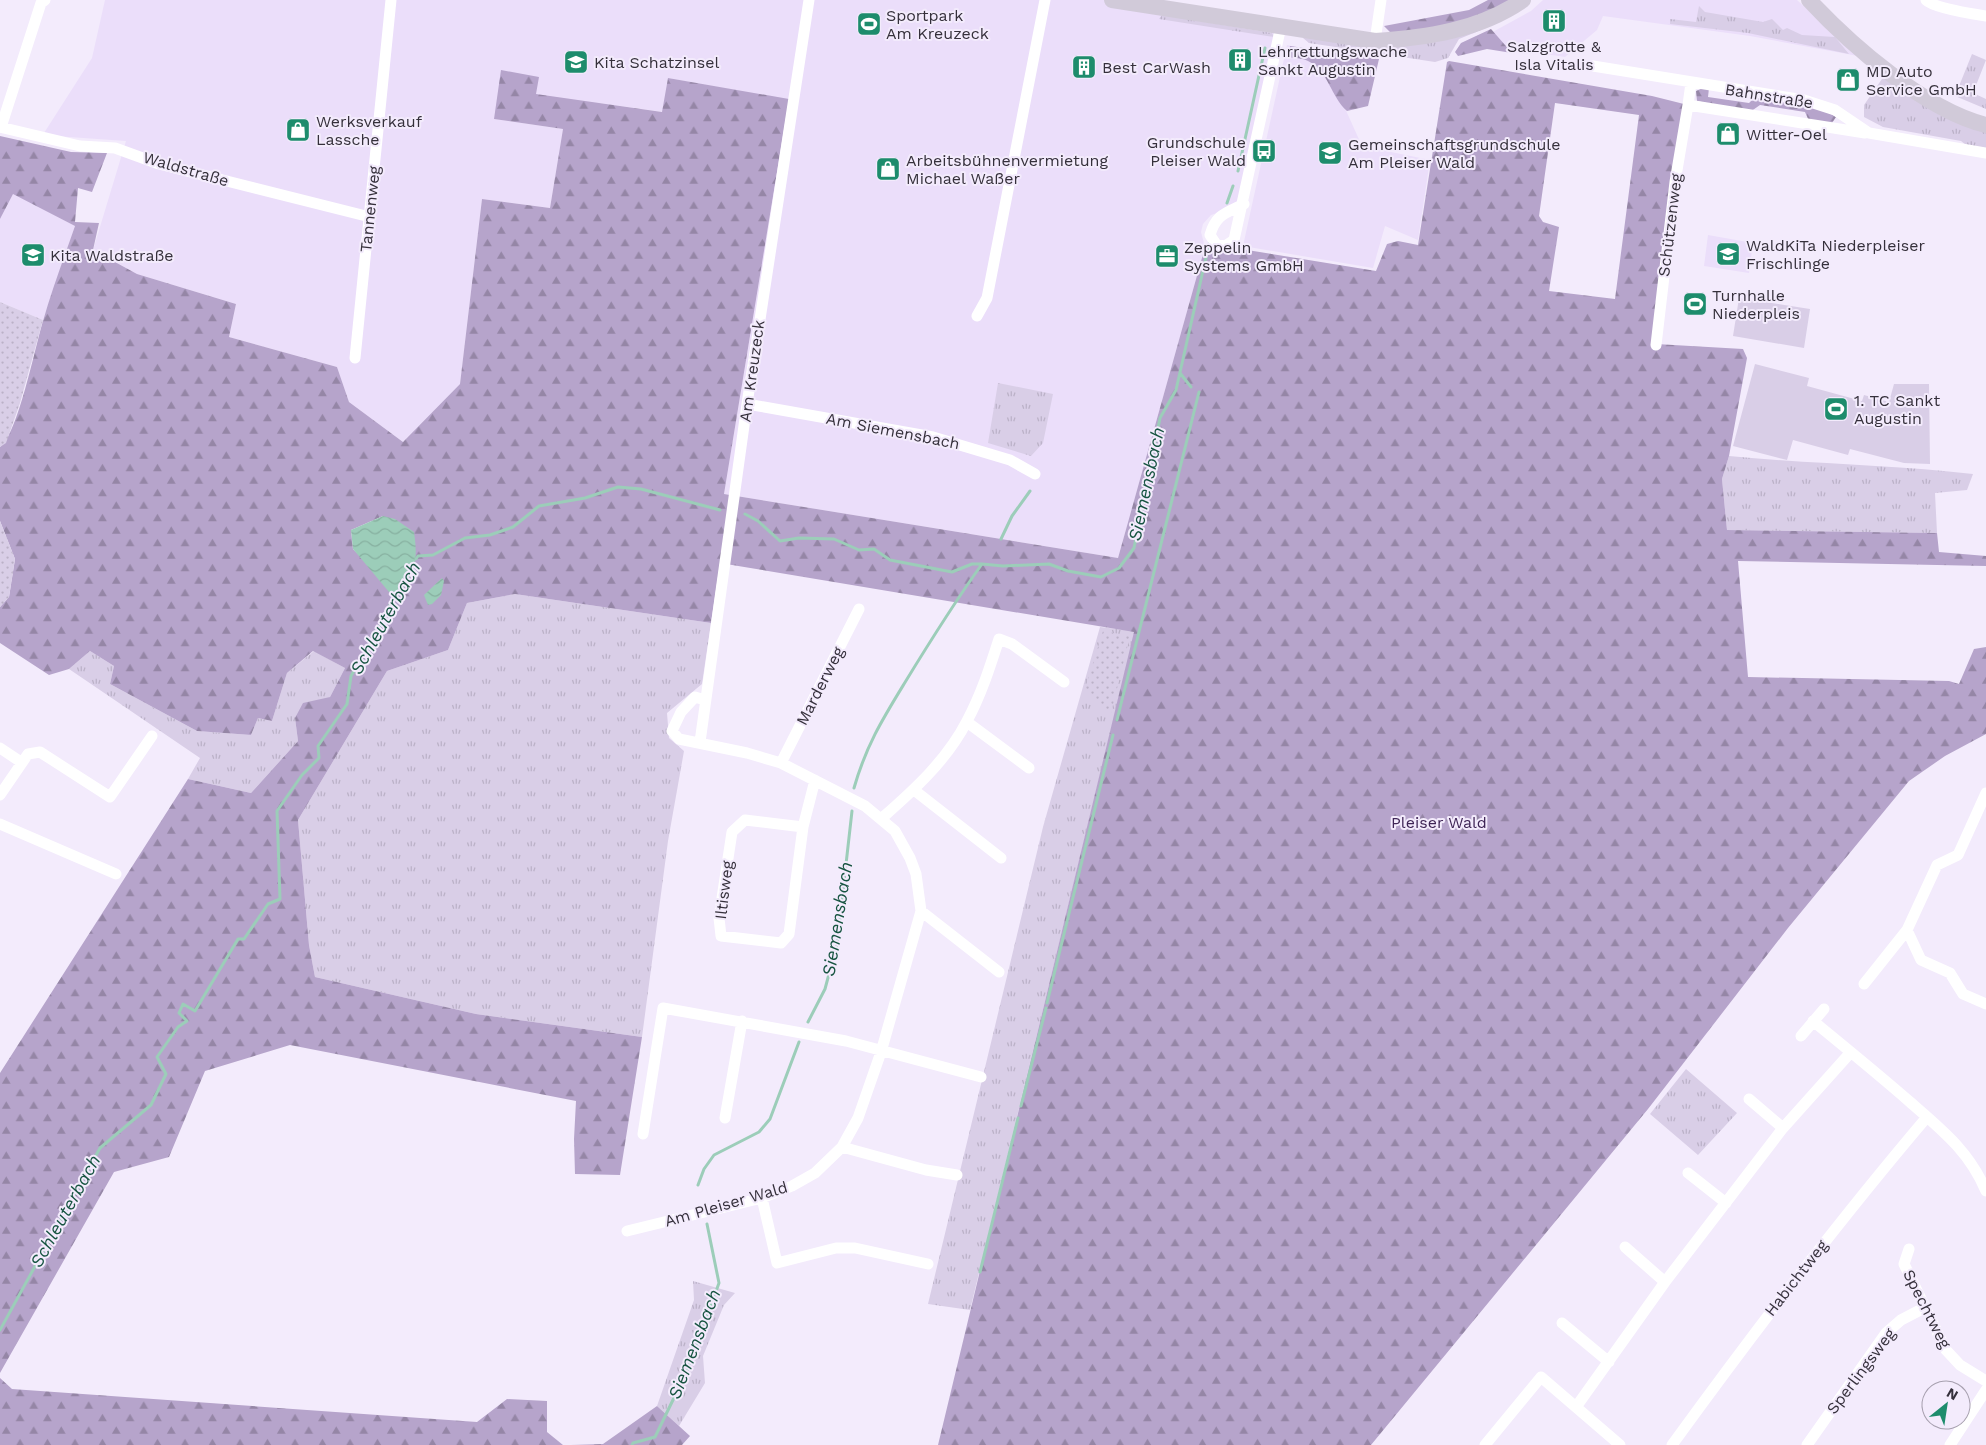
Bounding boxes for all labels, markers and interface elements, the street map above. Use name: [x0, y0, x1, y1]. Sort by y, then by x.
place label: Sportpark Am Kreuzeck: [886, 6, 989, 43]
building icon: Salzgrotte & Isla Vitalis: [1541, 8, 1567, 34]
sports icon: Sportpark Am Kreuzeck: [856, 11, 882, 37]
place label: Salzgrotte & Isla Vitalis: [1507, 37, 1602, 74]
place label: Lehrrettungswache Sankt Augustin: [1258, 42, 1407, 79]
building icon: Lehrrettungswache Sankt Augustin: [1227, 47, 1253, 73]
school or university icon: Kita Schatzinsel: [563, 49, 589, 75]
place label: Kita Schatzinsel: [594, 53, 720, 72]
building icon: Best CarWash: [1071, 54, 1097, 80]
place label: Best CarWash: [1102, 58, 1211, 77]
place label: MD Auto Service GmbH: [1866, 62, 1977, 99]
shop icon: MD Auto Service GmbH: [1835, 67, 1861, 93]
street label: Bahnstraße: [1724, 80, 1814, 112]
place label: Werksverkauf Lassche: [316, 112, 423, 149]
shop icon: Werksverkauf Lassche: [285, 117, 311, 143]
shop icon: Witter-Oel: [1715, 121, 1741, 147]
place label: Witter-Oel: [1746, 125, 1827, 144]
place label: Grundschule Pleiser Wald: [1147, 133, 1246, 170]
place label: Gemeinschaftsgrundschule Am Pleiser Wald: [1348, 135, 1561, 172]
bus stop icon: Grundschule Pleiser Wald: [1251, 138, 1277, 164]
school or university icon: Gemeinschaftsgrundschule Am Pleiser Wald: [1317, 140, 1343, 166]
street label: Waldstraße: [141, 148, 231, 190]
place label: Arbeitsbühnenvermietung Michael Waßer: [906, 151, 1108, 188]
shop icon: Arbeitsbühnenvermietung Michael Waßer: [875, 156, 901, 182]
street label: Tannenweg: [356, 164, 384, 253]
street label: Schützenweg: [1654, 172, 1686, 278]
place label: WaldKiTa Niederpleiser Frischlinge: [1746, 236, 1925, 273]
place label: Zeppelin Systems GmbH: [1184, 238, 1304, 275]
school or university icon: WaldKiTa Niederpleiser Frischlinge: [1715, 241, 1741, 267]
school or university icon: Kita Waldstraße: [20, 242, 46, 268]
office icon: Zeppelin Systems GmbH: [1154, 243, 1180, 269]
place label: Kita Waldstraße: [50, 246, 174, 265]
place label: Turnhalle Niederpleis: [1712, 286, 1800, 323]
sports icon: Turnhalle Niederpleis: [1682, 291, 1708, 317]
street label: Am Kreuzeck: [735, 319, 769, 423]
place label: 1. TC Sankt Augustin: [1854, 391, 1940, 428]
sports icon: 1. TC Sankt Augustin: [1823, 396, 1849, 422]
street label: Am Siemensbach: [825, 409, 961, 453]
water label: Siemensbach: [1124, 425, 1168, 543]
water label: Schleuterbach: [345, 558, 425, 678]
street label: Marderweg: [792, 643, 848, 728]
park label: Pleiser Wald: [1391, 813, 1487, 832]
street label: Iltisweg: [711, 859, 737, 920]
water label: Siemensbach: [818, 860, 856, 978]
water label: Schleuterbach: [25, 1151, 105, 1271]
street label: Am Pleiser Wald: [662, 1177, 790, 1231]
street label: Habichtweg: [1760, 1236, 1832, 1320]
street label: Spechtweg: [1899, 1266, 1955, 1352]
water label: Siemensbach: [663, 1286, 725, 1402]
street label: Sperlingsweg: [1823, 1324, 1900, 1418]
north arrow: [1921, 1380, 1971, 1430]
text: N: [1944, 1384, 1961, 1403]

